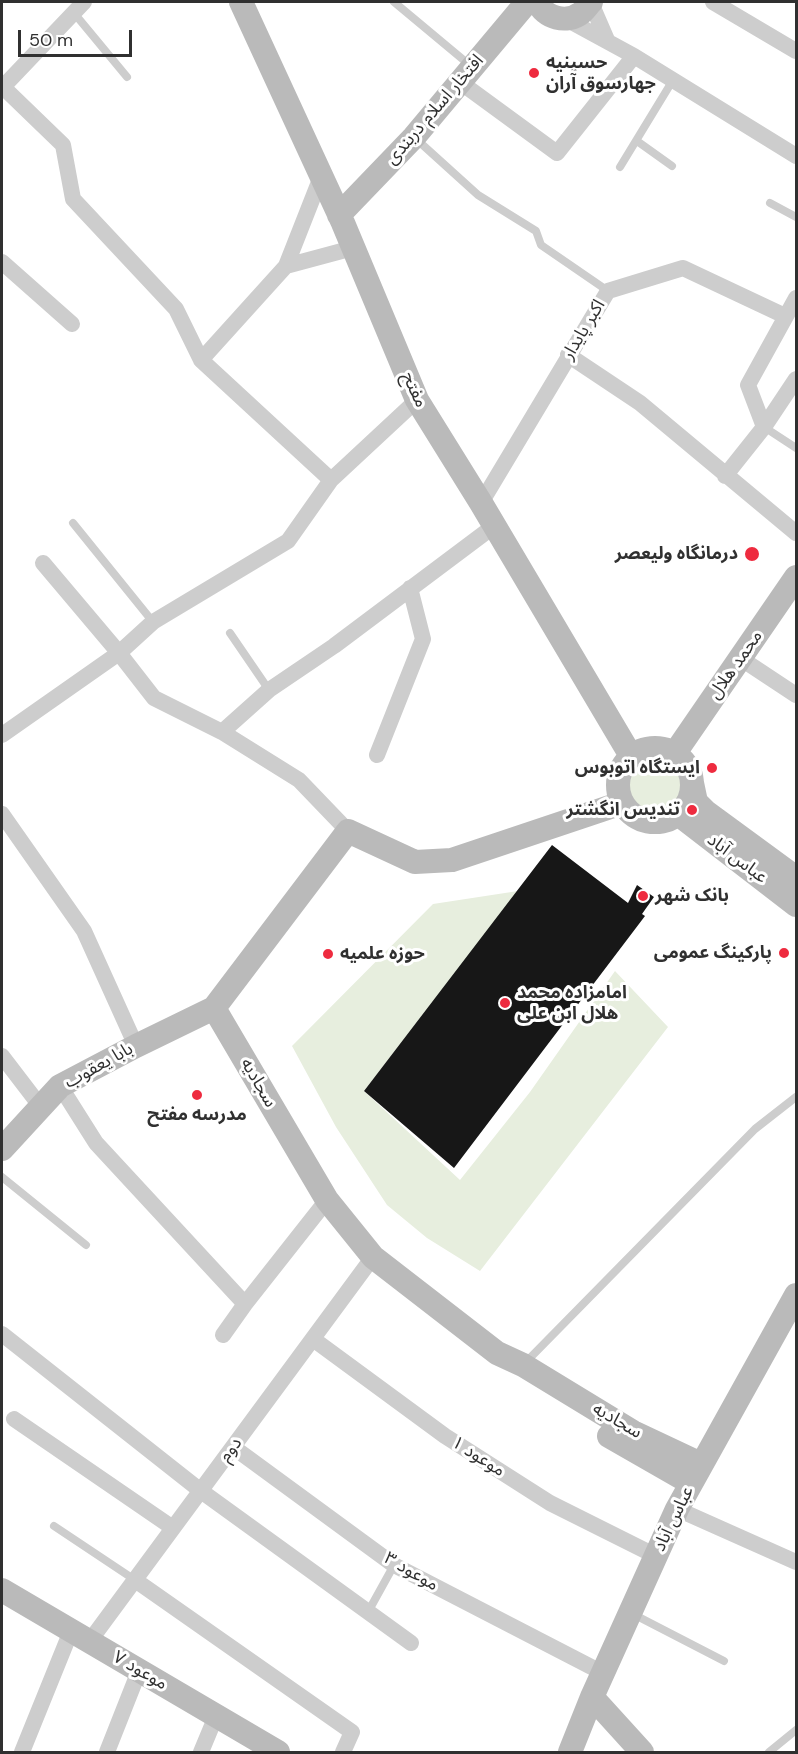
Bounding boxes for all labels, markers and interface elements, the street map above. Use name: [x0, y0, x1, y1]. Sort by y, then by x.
scale bar: [21, 18, 135, 56]
text: 50 m: [29, 28, 73, 52]
street label: افتخار اسلام دربندی: [381, 51, 489, 169]
place label: حسینیه جهارسوق آران: [546, 52, 656, 94]
marker: حسینیه جهارسوق آران: [527, 66, 541, 80]
street label: اکبر پایدار: [558, 296, 610, 364]
street label: مفتح: [396, 369, 432, 411]
place label: درمانگاه ولیعصر: [615, 543, 738, 565]
marker: درمانگاه ولیعصر: [743, 545, 761, 563]
street label: محمد هلال: [704, 626, 768, 704]
place label: ایستگاه اتوبوس: [575, 757, 700, 779]
marker: ایستگاه اتوبوس: [705, 761, 719, 775]
place label: تندیس انگشتر: [566, 799, 680, 821]
marker: تندیس انگشتر: [685, 803, 699, 817]
street label: عباس آباد: [703, 829, 771, 889]
place label: بانک شهر: [655, 885, 729, 907]
marker: بانک شهر: [636, 889, 650, 903]
place label: پارکینگ عمومی: [654, 942, 772, 964]
place label: حوزه علمیه: [340, 943, 425, 965]
marker: پارکینگ عمومی: [777, 946, 791, 960]
marker: حوزه علمیه: [321, 947, 335, 961]
place label: امامزاده محمد هلال ابن علی: [517, 982, 627, 1024]
marker: امامزاده محمد هلال ابن علی: [498, 996, 512, 1010]
street label: بابا یعقوب: [61, 1038, 137, 1094]
street label: سجادیه: [235, 1054, 281, 1112]
marker: مدرسه مفتح: [190, 1088, 204, 1102]
place label: مدرسه مفتح: [147, 1104, 247, 1126]
street label: سجادیه: [588, 1398, 646, 1444]
street label: موعود ۱: [447, 1432, 509, 1482]
street label: دوم: [215, 1433, 247, 1467]
street label: عباس آباد: [649, 1483, 699, 1555]
street label: موعود ۳: [380, 1548, 442, 1596]
street label: موعود ۷: [109, 1647, 171, 1695]

